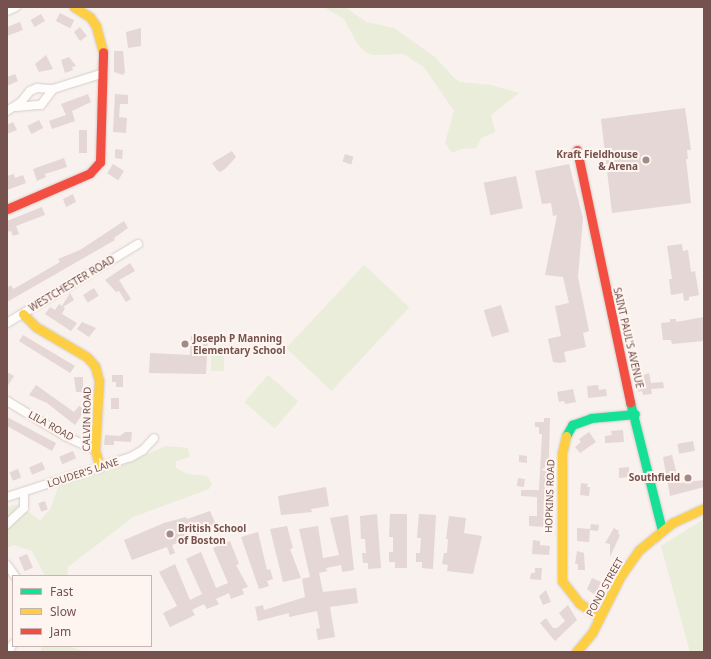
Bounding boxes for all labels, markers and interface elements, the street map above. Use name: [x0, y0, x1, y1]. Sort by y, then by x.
place label: Kraft Fieldhouse & Arena: [556, 148, 638, 172]
marker: Kraft Fieldhouse & Arena: [641, 155, 651, 165]
street label: WESTCHESTER ROAD: [27, 254, 117, 314]
street label: SAINT PAUL'S AVENUE: [611, 286, 645, 390]
place label: Joseph P Manning Elementary School: [193, 332, 286, 356]
marker: Joseph P Manning Elementary School: [180, 339, 190, 349]
street label: CALVIN ROAD: [80, 386, 94, 452]
street label: LILA ROAD: [26, 409, 76, 443]
street label: LOUDER'S LANE: [46, 456, 120, 490]
street label: HOPKINS ROAD: [543, 459, 557, 533]
place label: Southfield: [629, 472, 680, 484]
marker: Southfield: [683, 473, 693, 483]
place label: British School of Boston: [178, 522, 246, 546]
marker: British School of Boston: [165, 529, 175, 539]
street label: POND STREET: [584, 556, 626, 618]
legend: [12, 575, 152, 647]
text: Fast: [50, 583, 73, 600]
text: Slow: [50, 603, 76, 620]
text: Jam: [50, 623, 71, 640]

